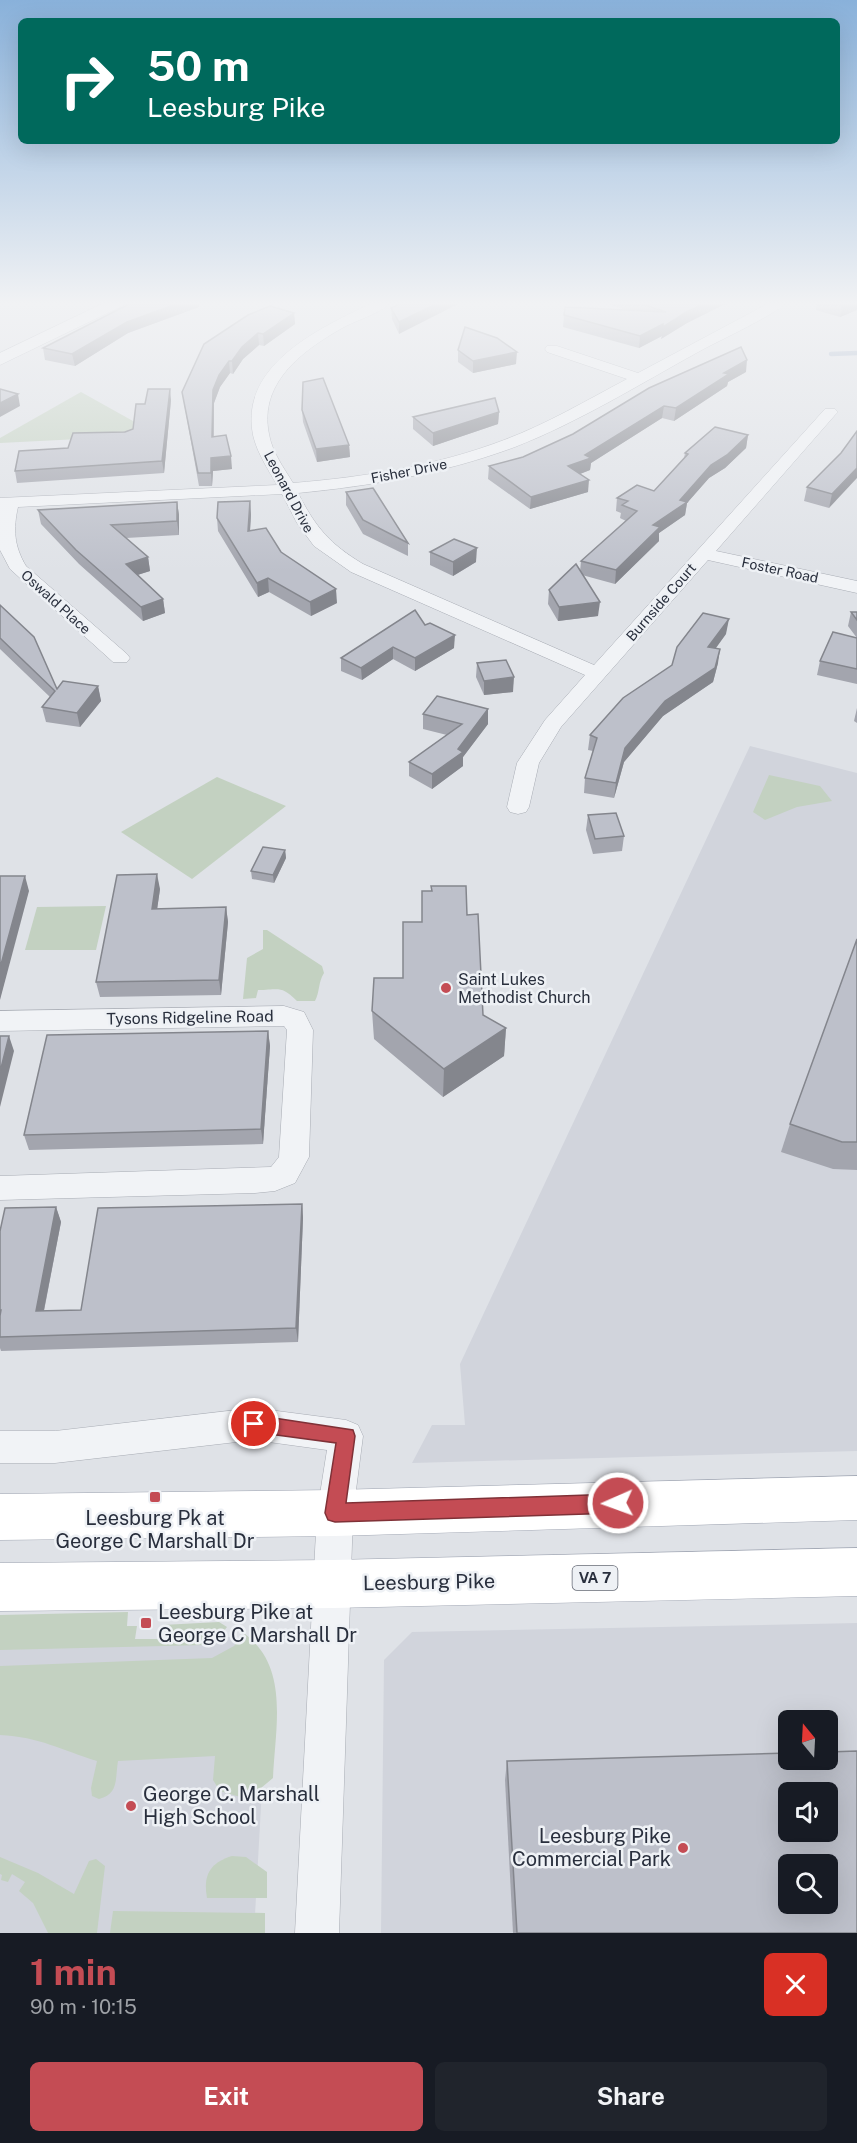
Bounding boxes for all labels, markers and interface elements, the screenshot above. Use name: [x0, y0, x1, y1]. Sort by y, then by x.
text: 50 m: [147, 41, 250, 90]
icon: right: [48, 42, 126, 120]
text: Leesburg Pike: [147, 91, 326, 123]
street label: Leonard Drive: [261, 448, 317, 536]
street label: Fisher Drive: [370, 456, 449, 486]
street label: Foster Road: [740, 554, 820, 586]
street label: Burnside Court: [623, 560, 699, 644]
street label: Oswald Place: [18, 567, 94, 637]
place label: Saint Lukes Methodist Church: [458, 970, 590, 1007]
marker: Saint Lukes Methodist Church: [439, 981, 453, 995]
street label: Tysons Ridgeline Road: [106, 1007, 274, 1028]
pin: [228, 1398, 279, 1449]
icon: arrive: [237, 1407, 270, 1440]
position arrow: [586, 1471, 650, 1535]
marker: Leesburg Pk at George C Marshall Dr: [148, 1490, 162, 1504]
place label: Leesburg Pk at George C Marshall Dr: [55, 1506, 255, 1553]
road number: VA 7: [572, 1566, 618, 1590]
street label: Leesburg Pike: [363, 1569, 495, 1595]
place label: Leesburg Pike at George C Marshall Dr: [158, 1600, 357, 1647]
marker: Leesburg Pike at George C Marshall Dr: [139, 1616, 153, 1630]
north arrow: [778, 1710, 838, 1770]
map controls: [778, 1710, 838, 1914]
place label: George C. Marshall High School: [143, 1782, 320, 1829]
button: sound: [778, 1782, 838, 1842]
marker: George C. Marshall High School: [124, 1799, 138, 1813]
place label: Leesburg Pike Commercial Park: [512, 1824, 671, 1871]
marker: Leesburg Pike Commercial Park: [676, 1841, 690, 1855]
button: search: [778, 1854, 838, 1914]
text: 1 min: [30, 1951, 117, 1993]
button: close: [764, 1953, 827, 2016]
text: 90 m · 10:15: [30, 1995, 137, 2019]
button: Exit: [30, 2062, 423, 2131]
button: Share: [435, 2062, 827, 2131]

